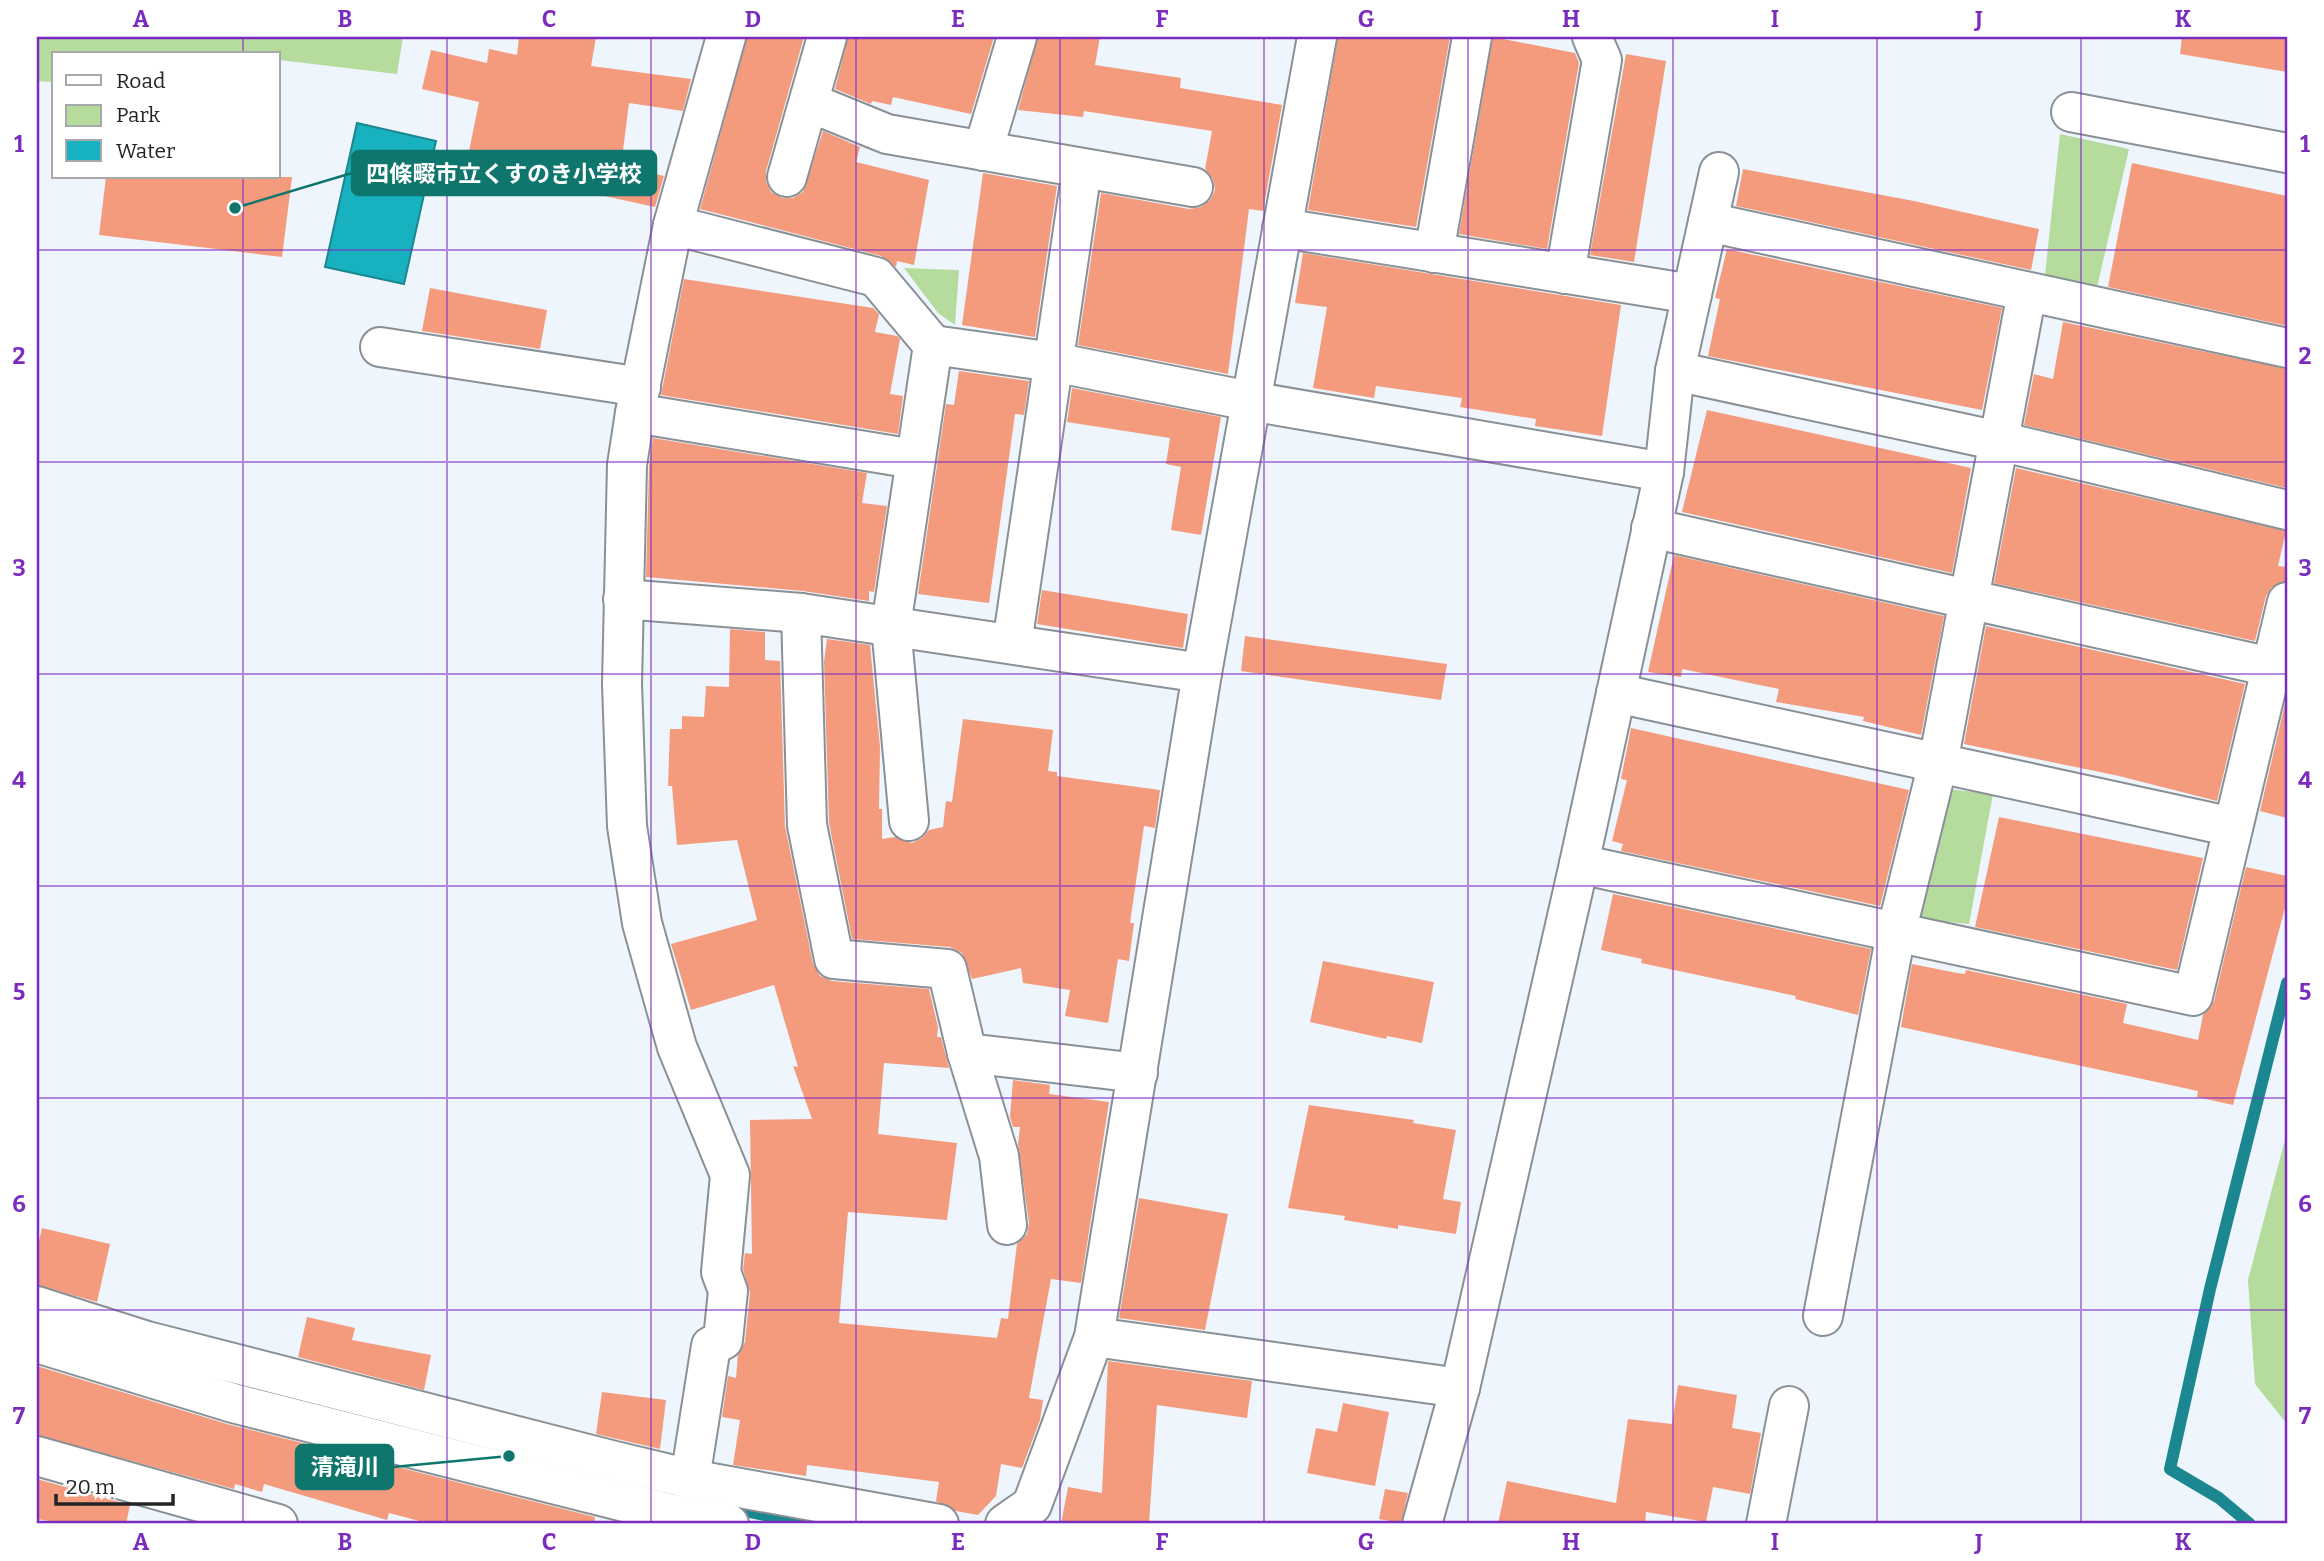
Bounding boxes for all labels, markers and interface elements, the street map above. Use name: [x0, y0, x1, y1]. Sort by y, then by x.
text: A: [133, 5, 150, 33]
text: B: [338, 5, 352, 33]
text: C: [542, 5, 556, 33]
text: D: [745, 5, 761, 33]
text: E: [951, 5, 965, 33]
text: F: [1156, 5, 1169, 33]
text: G: [1358, 5, 1375, 33]
text: H: [1562, 5, 1580, 33]
text: I: [1771, 5, 1779, 33]
text: J: [1973, 5, 1983, 33]
text: K: [2175, 5, 2192, 33]
legend: [52, 52, 280, 178]
text: Road: [116, 68, 165, 94]
text: Park: [116, 102, 160, 128]
text: 1: [14, 130, 24, 158]
text: 1: [2300, 130, 2310, 158]
text: Water: [116, 138, 175, 164]
callout: 四條畷市立くすのき小学校: [352, 151, 656, 195]
text: 四條畷市立くすのき小学校: [366, 160, 642, 188]
text: 2: [13, 342, 26, 370]
text: 2: [2299, 342, 2312, 370]
text: 3: [12, 554, 26, 582]
text: 3: [2298, 554, 2312, 582]
text: 4: [12, 766, 26, 794]
text: 4: [2298, 766, 2312, 794]
text: 5: [13, 978, 25, 1006]
text: 5: [2299, 978, 2311, 1006]
text: 6: [12, 1190, 26, 1218]
text: 6: [2298, 1190, 2312, 1218]
text: 7: [13, 1402, 26, 1430]
text: 7: [2299, 1402, 2312, 1430]
callout: 清滝川: [296, 1445, 393, 1489]
text: 清滝川: [311, 1453, 380, 1481]
scale bar: [56, 1463, 173, 1507]
text: 20 m: [66, 1474, 115, 1500]
text: A: [133, 1528, 150, 1556]
text: B: [338, 1528, 352, 1556]
text: C: [542, 1528, 556, 1556]
text: D: [745, 1528, 761, 1556]
text: E: [951, 1528, 965, 1556]
text: F: [1156, 1528, 1169, 1556]
text: G: [1358, 1528, 1375, 1556]
text: H: [1562, 1528, 1580, 1556]
text: I: [1771, 1528, 1779, 1556]
text: J: [1973, 1528, 1983, 1556]
text: K: [2175, 1528, 2192, 1556]

